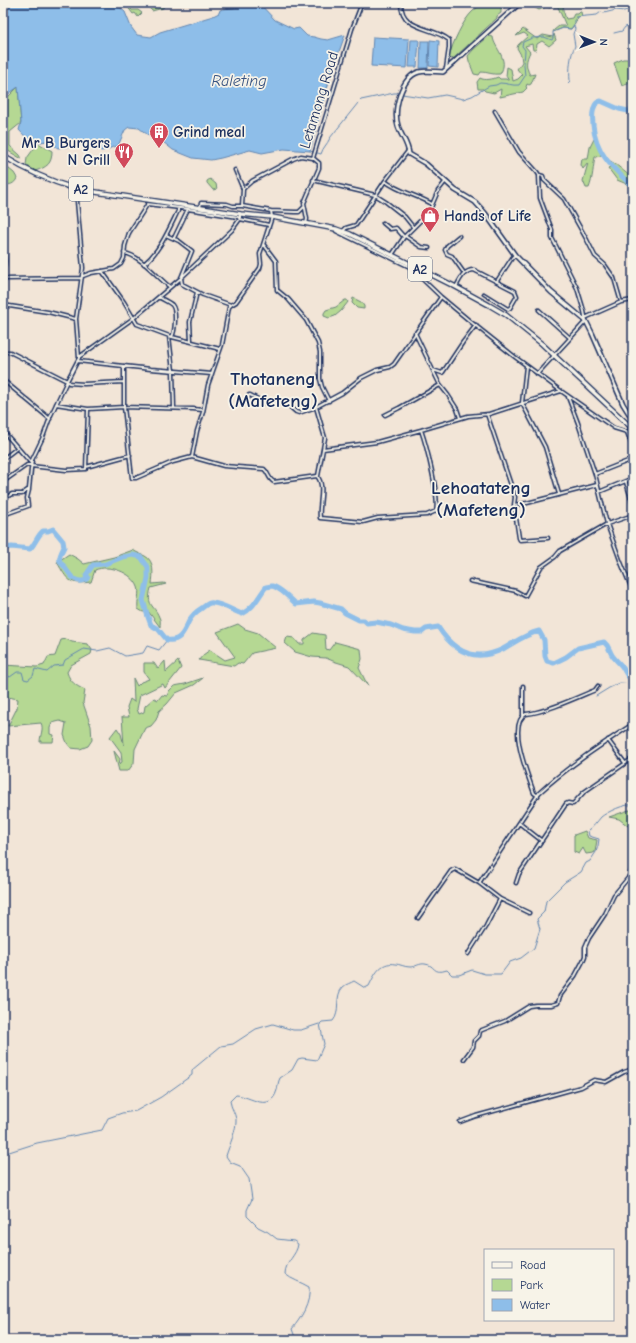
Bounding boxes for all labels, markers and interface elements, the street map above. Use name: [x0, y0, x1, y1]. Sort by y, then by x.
north arrow: [574, 22, 614, 62]
text: N: [597, 38, 610, 46]
street label: Letamong Road: [296, 49, 342, 151]
water label: Raleting: [211, 72, 267, 90]
building icon: Grind meal: [148, 121, 170, 149]
place label: Grind meal: [173, 123, 245, 141]
place label: Mr B Burgers N Grill: [21, 134, 110, 169]
restaurant icon: Mr B Burgers N Grill: [113, 141, 135, 169]
road number: A2: [69, 177, 93, 201]
shop icon: Hands of Life: [419, 205, 441, 233]
place label: Hands of Life: [444, 207, 531, 225]
road number: A2: [408, 257, 432, 281]
district label: Thotaneng (Mafeteng): [228, 368, 318, 412]
district label: Lehoatateng (Mafeteng): [431, 477, 531, 521]
legend: [484, 1249, 614, 1321]
text: Road: [520, 1258, 546, 1272]
text: Park: [520, 1278, 543, 1292]
text: Water: [520, 1298, 550, 1312]

